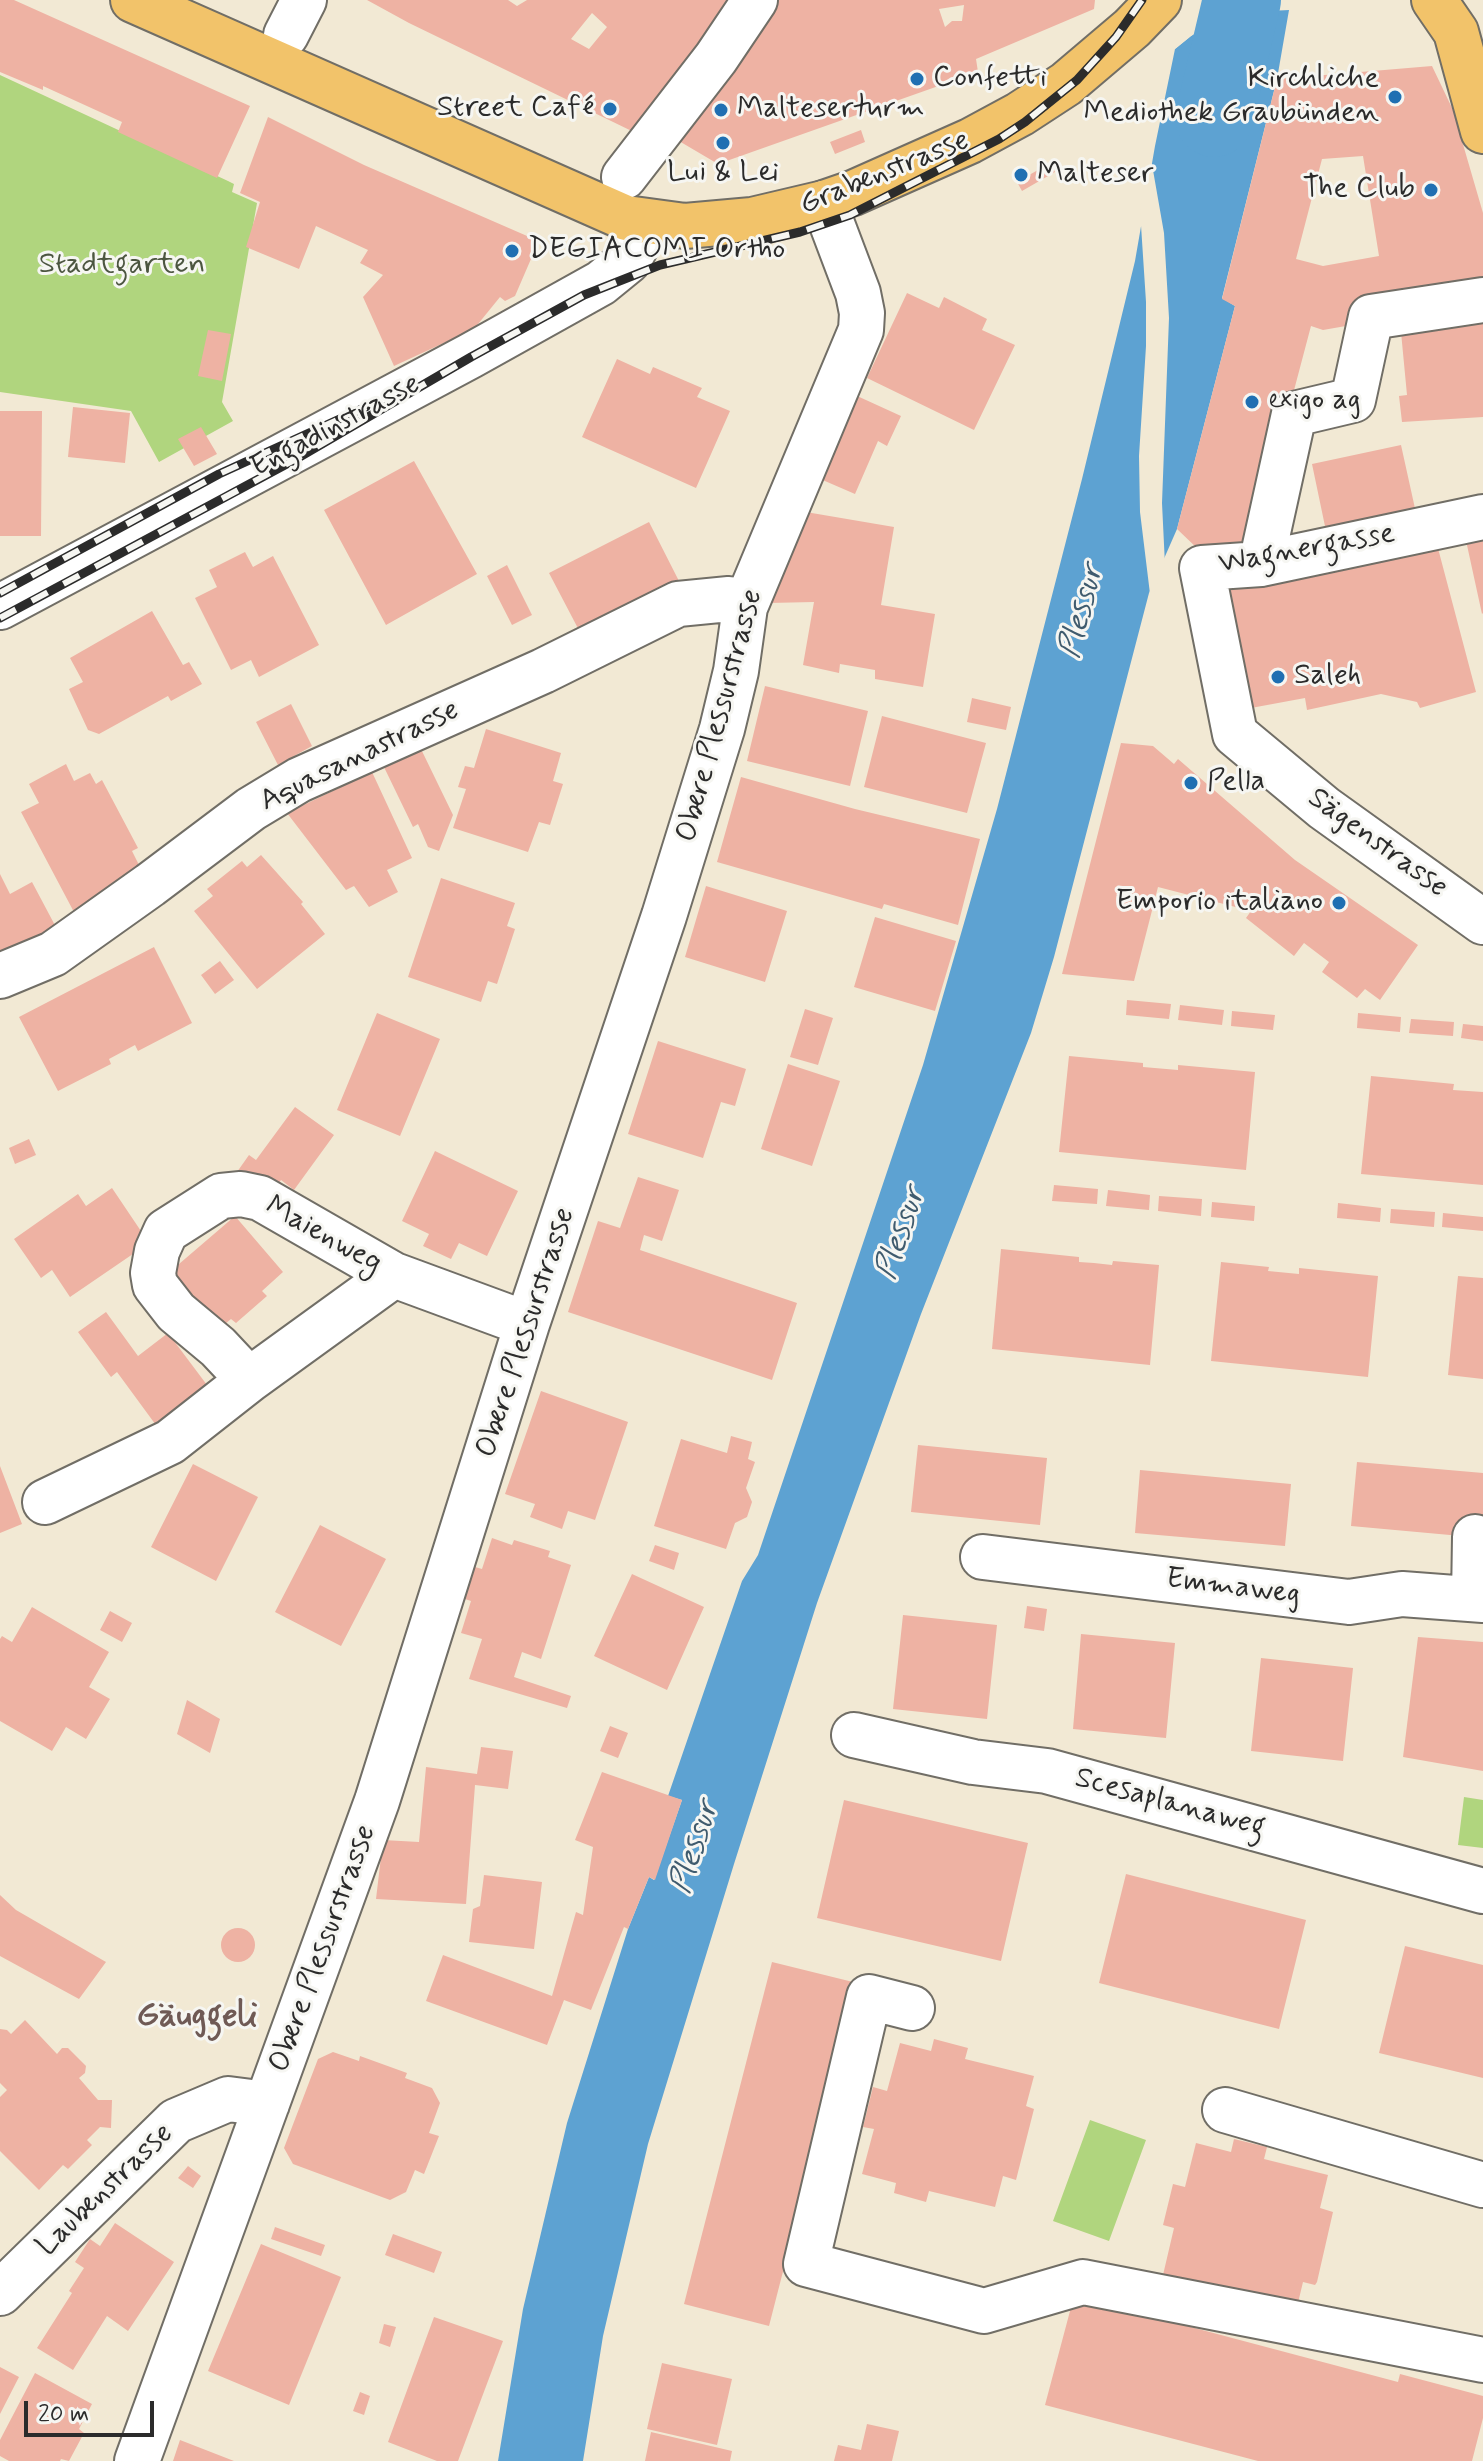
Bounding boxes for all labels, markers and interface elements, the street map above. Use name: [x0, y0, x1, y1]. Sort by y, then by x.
place label: Confetti: [933, 61, 1047, 97]
place label: Kirchliche Mediothek Graubünden: [1084, 62, 1379, 132]
marker: Confetti: [908, 70, 926, 88]
marker: Kirchliche Mediothek Graubünden: [1386, 88, 1404, 106]
place label: Street Café: [437, 91, 594, 127]
place label: Malteserturm: [737, 92, 925, 128]
marker: Street Café: [601, 100, 619, 118]
marker: Malteserturm: [712, 101, 730, 119]
street label: Grabenstrasse: [795, 124, 975, 224]
marker: Lui & Lei: [714, 134, 732, 152]
place label: Lui & Lei: [667, 156, 779, 192]
place label: Malteser: [1037, 157, 1153, 193]
marker: Malteser: [1012, 166, 1030, 184]
place label: The Club: [1303, 172, 1415, 208]
marker: The Club: [1422, 181, 1440, 199]
place label: DEGIACOMI Ortho: [528, 233, 785, 269]
marker: DEGIACOMI Ortho: [503, 242, 521, 260]
park label: Stadtgarten: [39, 248, 205, 284]
street label: Engadinstrasse: [245, 367, 427, 487]
place label: exigo ag: [1268, 384, 1361, 420]
marker: exigo ag: [1243, 393, 1261, 411]
street label: Wagnergasse: [1216, 517, 1398, 583]
water label: Plessur: [1052, 561, 1114, 663]
street label: Obere Plessurstrasse: [670, 586, 772, 846]
place label: Saleh: [1294, 659, 1361, 695]
marker: Saleh: [1269, 668, 1287, 686]
street label: Aquasanastrasse: [254, 693, 466, 821]
place label: Pella: [1207, 765, 1265, 801]
marker: Pella: [1182, 774, 1200, 792]
street label: Sägenstrasse: [1300, 781, 1454, 907]
place label: Emporio italiano: [1116, 885, 1323, 921]
marker: Emporio italiano: [1330, 894, 1348, 912]
water label: Plessur: [868, 1183, 936, 1285]
street label: Maienweg: [258, 1189, 388, 1283]
street label: Obere Plessurstrasse: [470, 1204, 584, 1462]
street label: Emmaweg: [1164, 1562, 1302, 1614]
street label: Scesaplanaweg: [1071, 1761, 1269, 1847]
water label: Plessur: [663, 1797, 729, 1899]
street label: Obere Plessurstrasse: [263, 1821, 385, 2077]
district label: Gäuggeli: [136, 1998, 258, 2038]
street label: Laubenstrasse: [30, 2117, 182, 2265]
scale bar: [28, 2385, 158, 2435]
text: 20 m: [38, 2399, 89, 2430]

